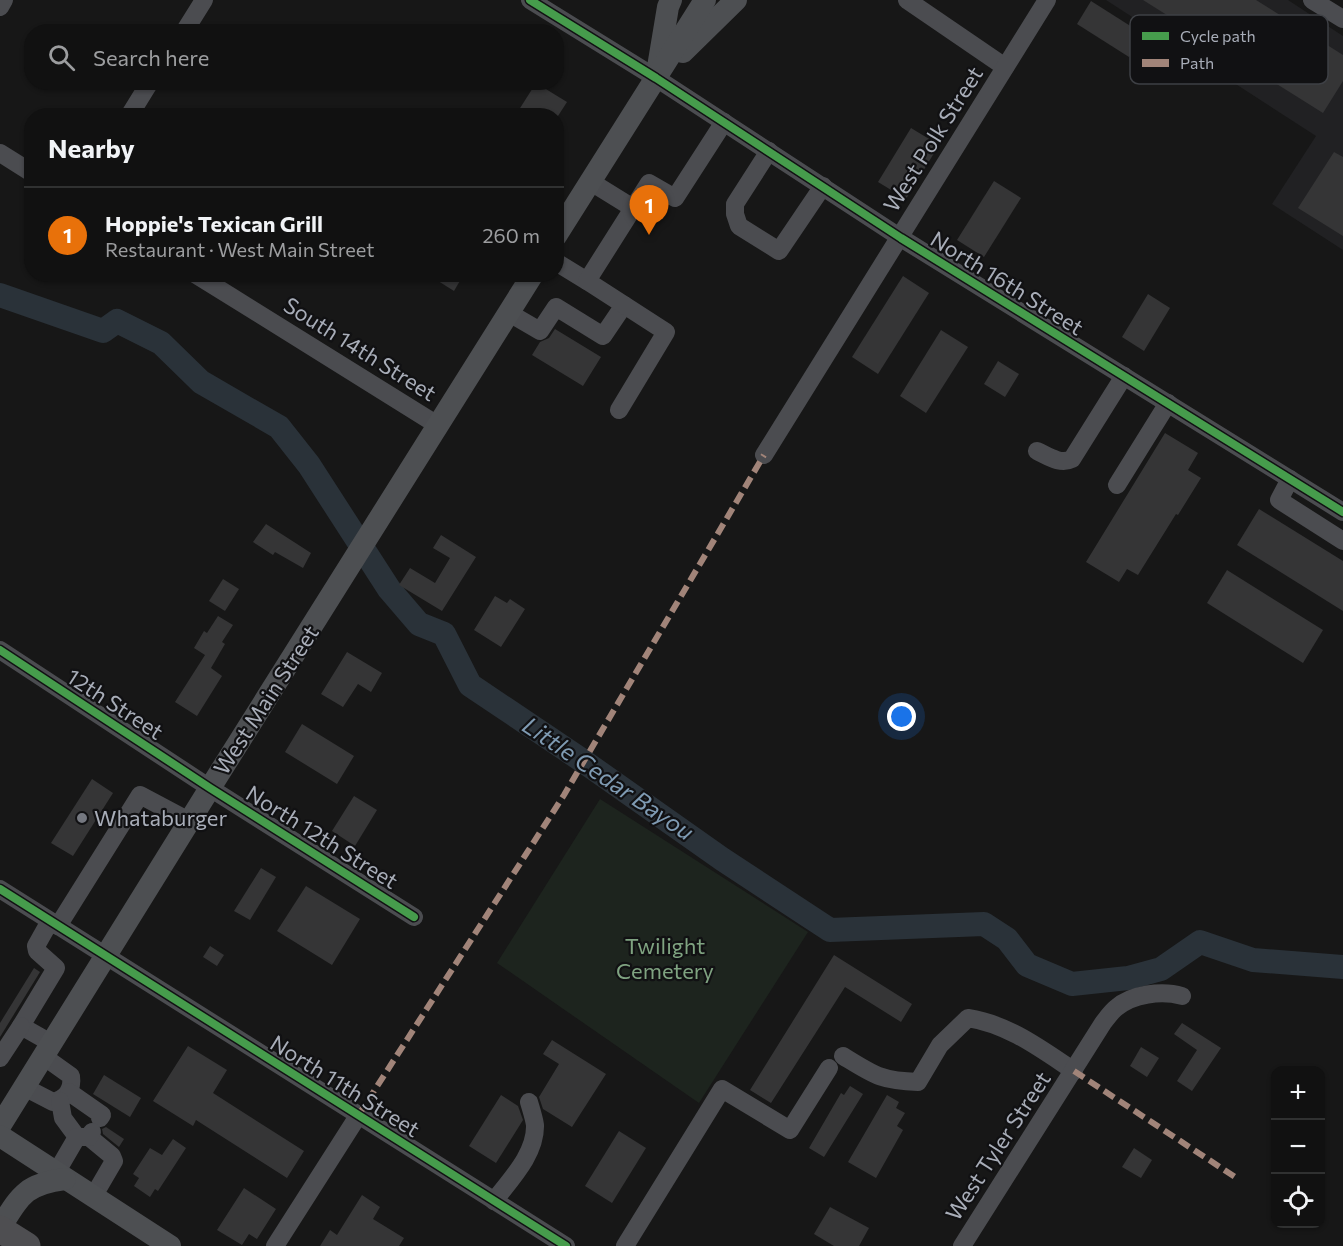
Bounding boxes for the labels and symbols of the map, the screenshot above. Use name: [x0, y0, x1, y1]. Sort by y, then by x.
legend: [1130, 15, 1328, 84]
text: Cycle path: [1180, 26, 1256, 45]
text: Path: [1180, 53, 1214, 72]
street label: West Polk Street: [877, 61, 988, 216]
pin: 1: [630, 186, 668, 235]
street label: North 16th Street: [926, 225, 1089, 340]
street label: South 14th Street: [279, 291, 442, 406]
street label: West Main Street: [207, 620, 324, 780]
street label: 12th Street: [62, 662, 169, 745]
your location: [887, 702, 916, 731]
water label: Little Cedar Bayou: [518, 710, 700, 846]
street label: North 12th Street: [241, 779, 403, 894]
place label: Whataburger: [94, 804, 227, 831]
marker: Whataburger: [75, 811, 89, 825]
park label: Twilight Cemetery: [616, 932, 714, 984]
street label: North 11th Street: [266, 1029, 425, 1142]
street label: West Tyler Street: [939, 1066, 1056, 1225]

